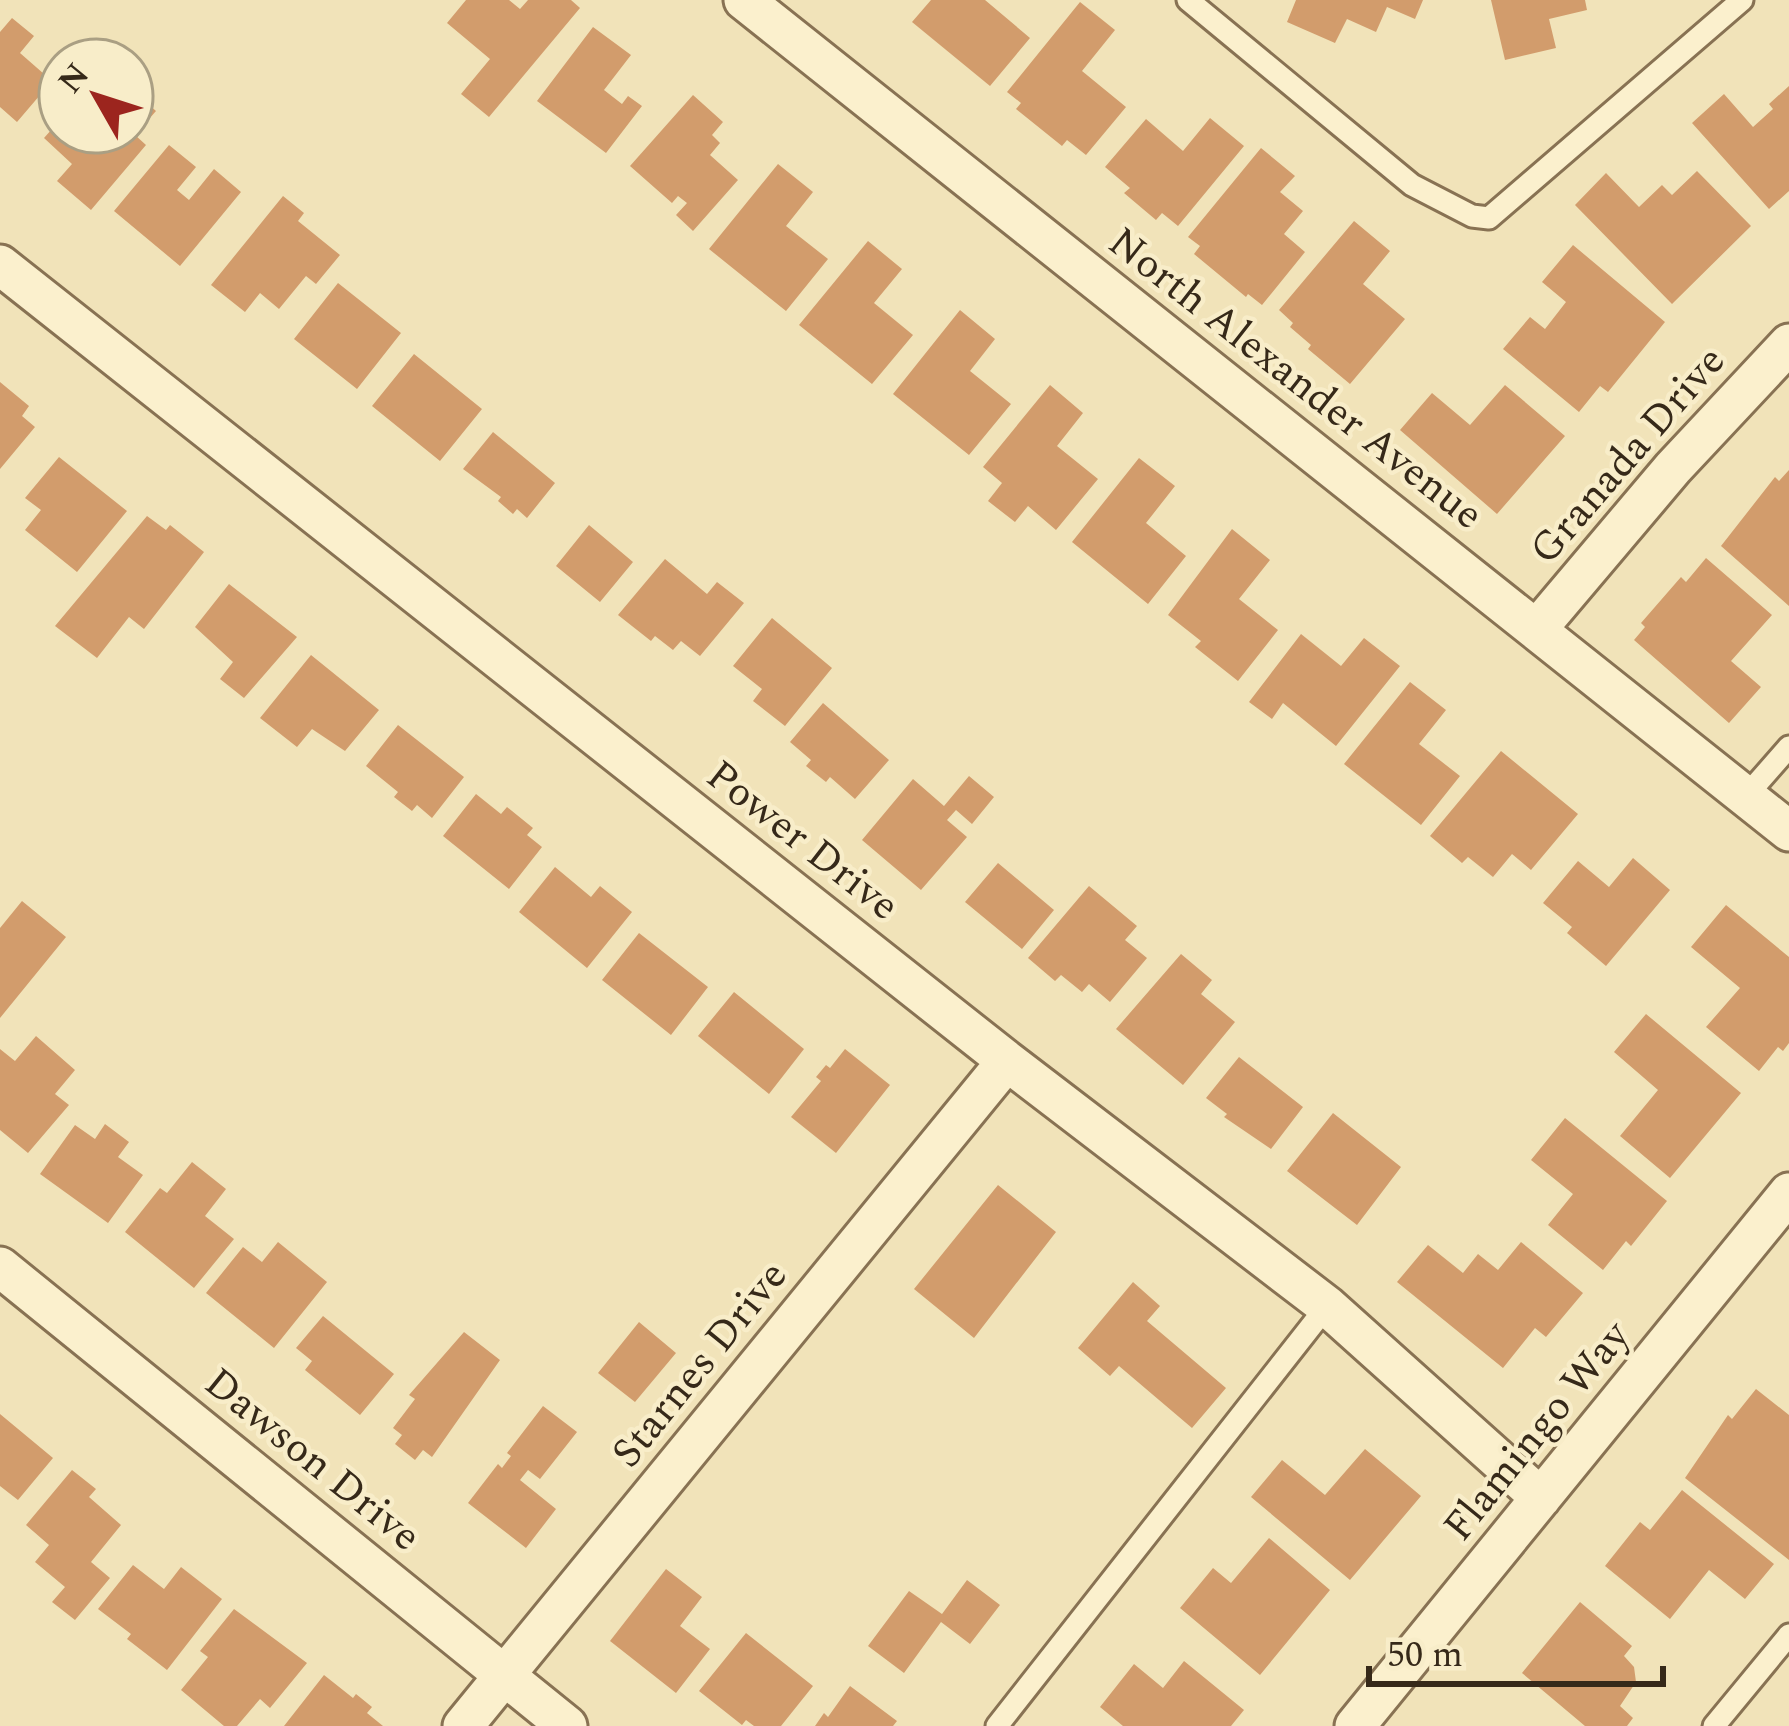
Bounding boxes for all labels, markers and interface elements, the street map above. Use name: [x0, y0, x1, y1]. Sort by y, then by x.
north arrow: [36, 36, 156, 156]
text: N: [46, 52, 102, 105]
street label: North Alexander Avenue: [1094, 212, 1497, 546]
street label: Granada Drive: [1515, 332, 1741, 579]
street label: Power Drive: [692, 745, 913, 937]
street label: Starnes Drive: [596, 1247, 803, 1482]
street label: Flamingo Way: [1428, 1306, 1647, 1555]
street label: Dawson Drive: [190, 1353, 435, 1567]
scale bar: [1369, 1612, 1663, 1686]
text: 50 m: [1387, 1628, 1463, 1683]

